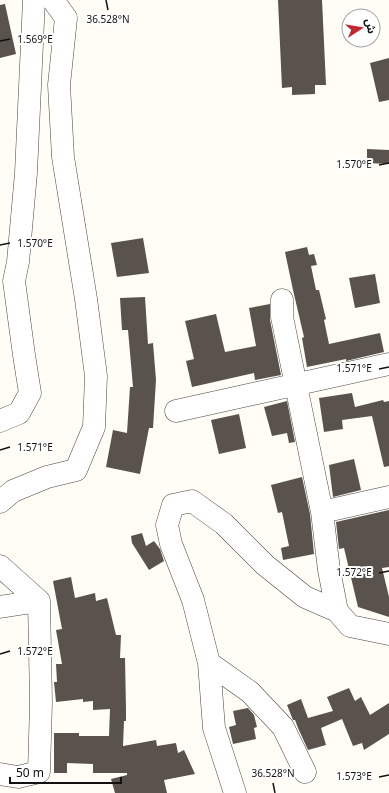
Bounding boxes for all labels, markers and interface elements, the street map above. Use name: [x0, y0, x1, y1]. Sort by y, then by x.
north arrow: [341, 8, 381, 48]
text: 36.528°N: [86, 9, 130, 30]
text: ش: [357, 16, 383, 36]
text: 1.569°E: [17, 29, 53, 50]
text: 1.570°E: [336, 154, 372, 175]
text: 1.570°E: [17, 233, 53, 254]
text: 1.571°E: [336, 358, 372, 379]
text: 1.571°E: [17, 437, 53, 458]
text: 1.572°E: [336, 562, 372, 583]
text: 1.572°E: [17, 641, 53, 662]
scale bar: [10, 759, 121, 785]
text: 50 m: [16, 761, 44, 786]
text: 36.528°N: [251, 763, 295, 784]
text: 1.573°E: [336, 766, 372, 787]

